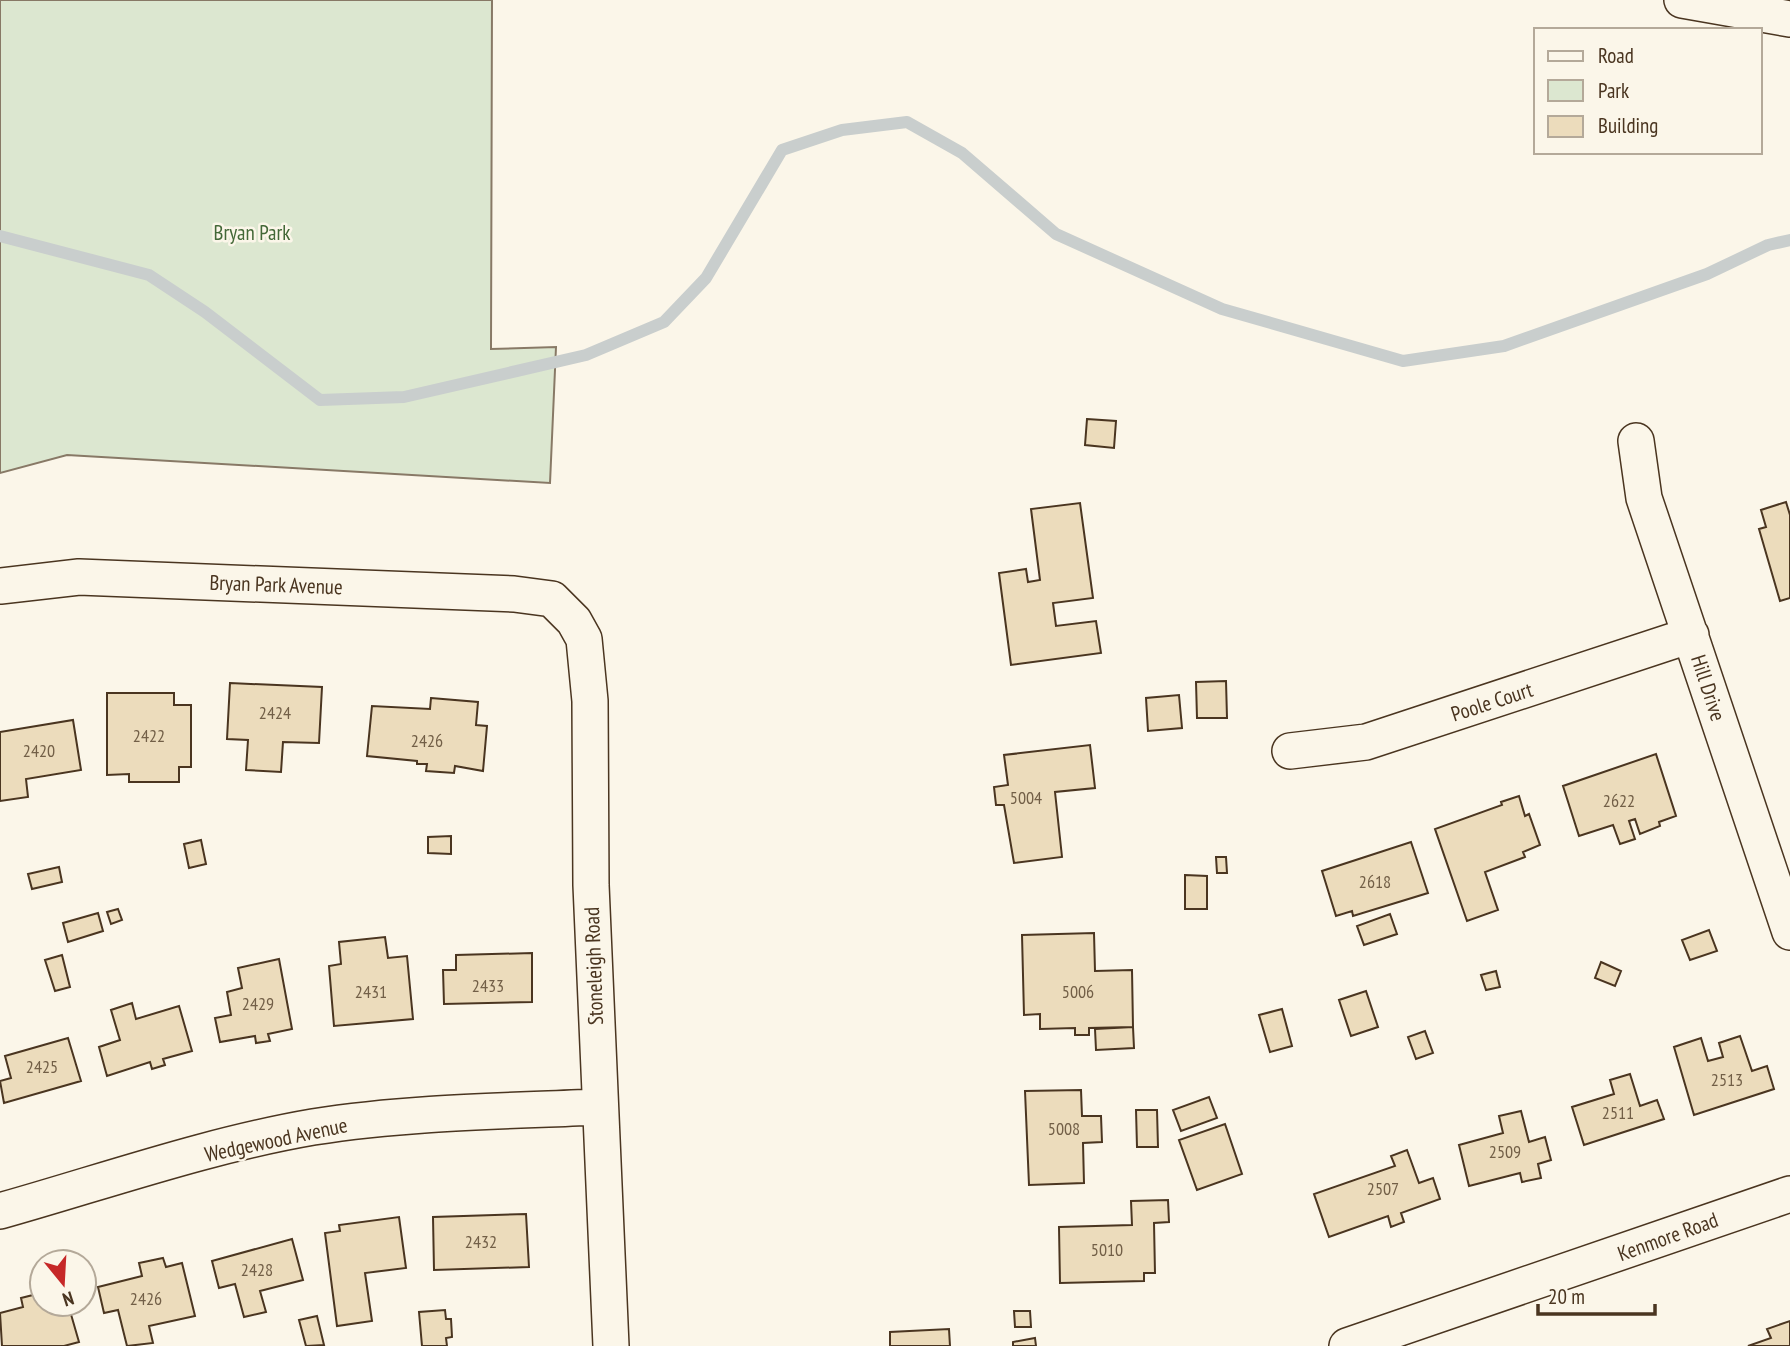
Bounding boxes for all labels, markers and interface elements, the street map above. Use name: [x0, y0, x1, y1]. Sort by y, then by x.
legend: [1534, 28, 1762, 154]
text: Road: [1598, 42, 1634, 69]
text: Park: [1598, 77, 1629, 104]
text: Building: [1598, 112, 1658, 139]
park label: Bryan Park: [214, 219, 290, 246]
street label: Bryan Park Avenue: [209, 569, 343, 600]
street label: Hill Drive: [1685, 651, 1732, 724]
street label: Poole Court: [1448, 676, 1536, 727]
house number: 2424: [259, 701, 291, 724]
house number: 2422: [133, 724, 165, 747]
house number: 2426: [411, 729, 443, 752]
house number: 2420: [23, 739, 55, 762]
house number: 5004: [1010, 786, 1042, 809]
house number: 2622: [1603, 789, 1635, 812]
house number: 2618: [1359, 870, 1391, 893]
street label: Stoneleigh Road: [578, 906, 609, 1026]
house number: 2433: [472, 974, 504, 997]
house number: 2431: [355, 980, 387, 1003]
house number: 5006: [1062, 980, 1094, 1003]
house number: 2429: [242, 992, 274, 1015]
house number: 2425: [26, 1055, 58, 1078]
house number: 2513: [1711, 1068, 1743, 1091]
house number: 2511: [1602, 1101, 1634, 1124]
street label: Wedgewood Avenue: [202, 1111, 350, 1168]
house number: 5008: [1048, 1117, 1080, 1140]
house number: 2509: [1489, 1140, 1521, 1163]
house number: 2507: [1367, 1177, 1399, 1200]
street label: Kenmore Road: [1614, 1206, 1722, 1267]
house number: 2432: [465, 1230, 497, 1253]
house number: 5010: [1091, 1238, 1123, 1261]
north arrow: [28, 1248, 98, 1318]
house number: 2428: [241, 1258, 273, 1281]
scale bar: [1538, 1272, 1655, 1316]
text: 20 m: [1548, 1283, 1585, 1310]
text: N: [60, 1286, 77, 1312]
house number: 2426: [130, 1287, 162, 1310]

